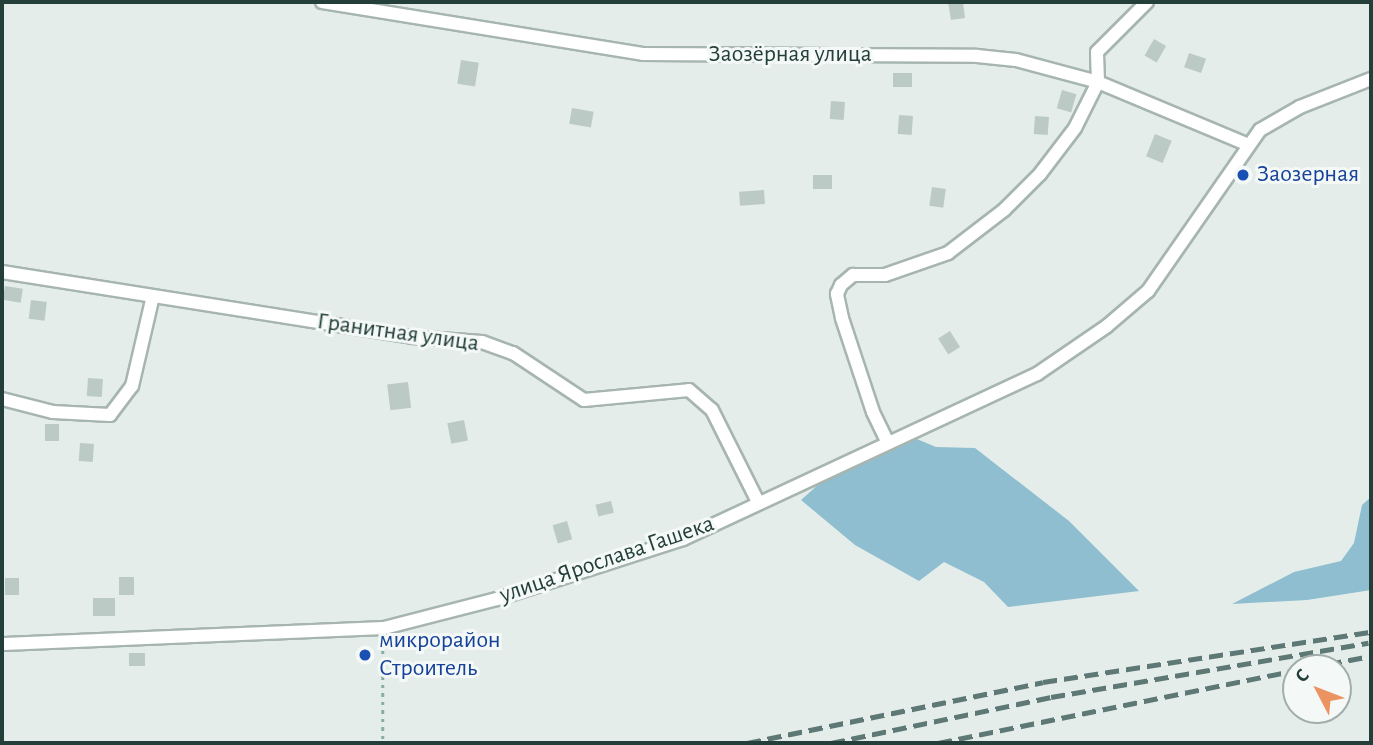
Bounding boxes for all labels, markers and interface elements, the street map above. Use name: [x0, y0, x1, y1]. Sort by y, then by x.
street label: Заозёрная улица: [708, 41, 872, 69]
place label: Заозерная: [1257, 161, 1359, 189]
marker: Заозерная: [1235, 167, 1251, 183]
street label: Гранитная улица: [315, 307, 481, 359]
street label: улица Ярослава Гашека: [496, 510, 718, 610]
place label: микрорайон Строитель: [379, 627, 501, 683]
marker: микрорайон Строитель: [357, 647, 373, 663]
north arrow: [1282, 654, 1352, 724]
text: С: [1292, 666, 1313, 686]

